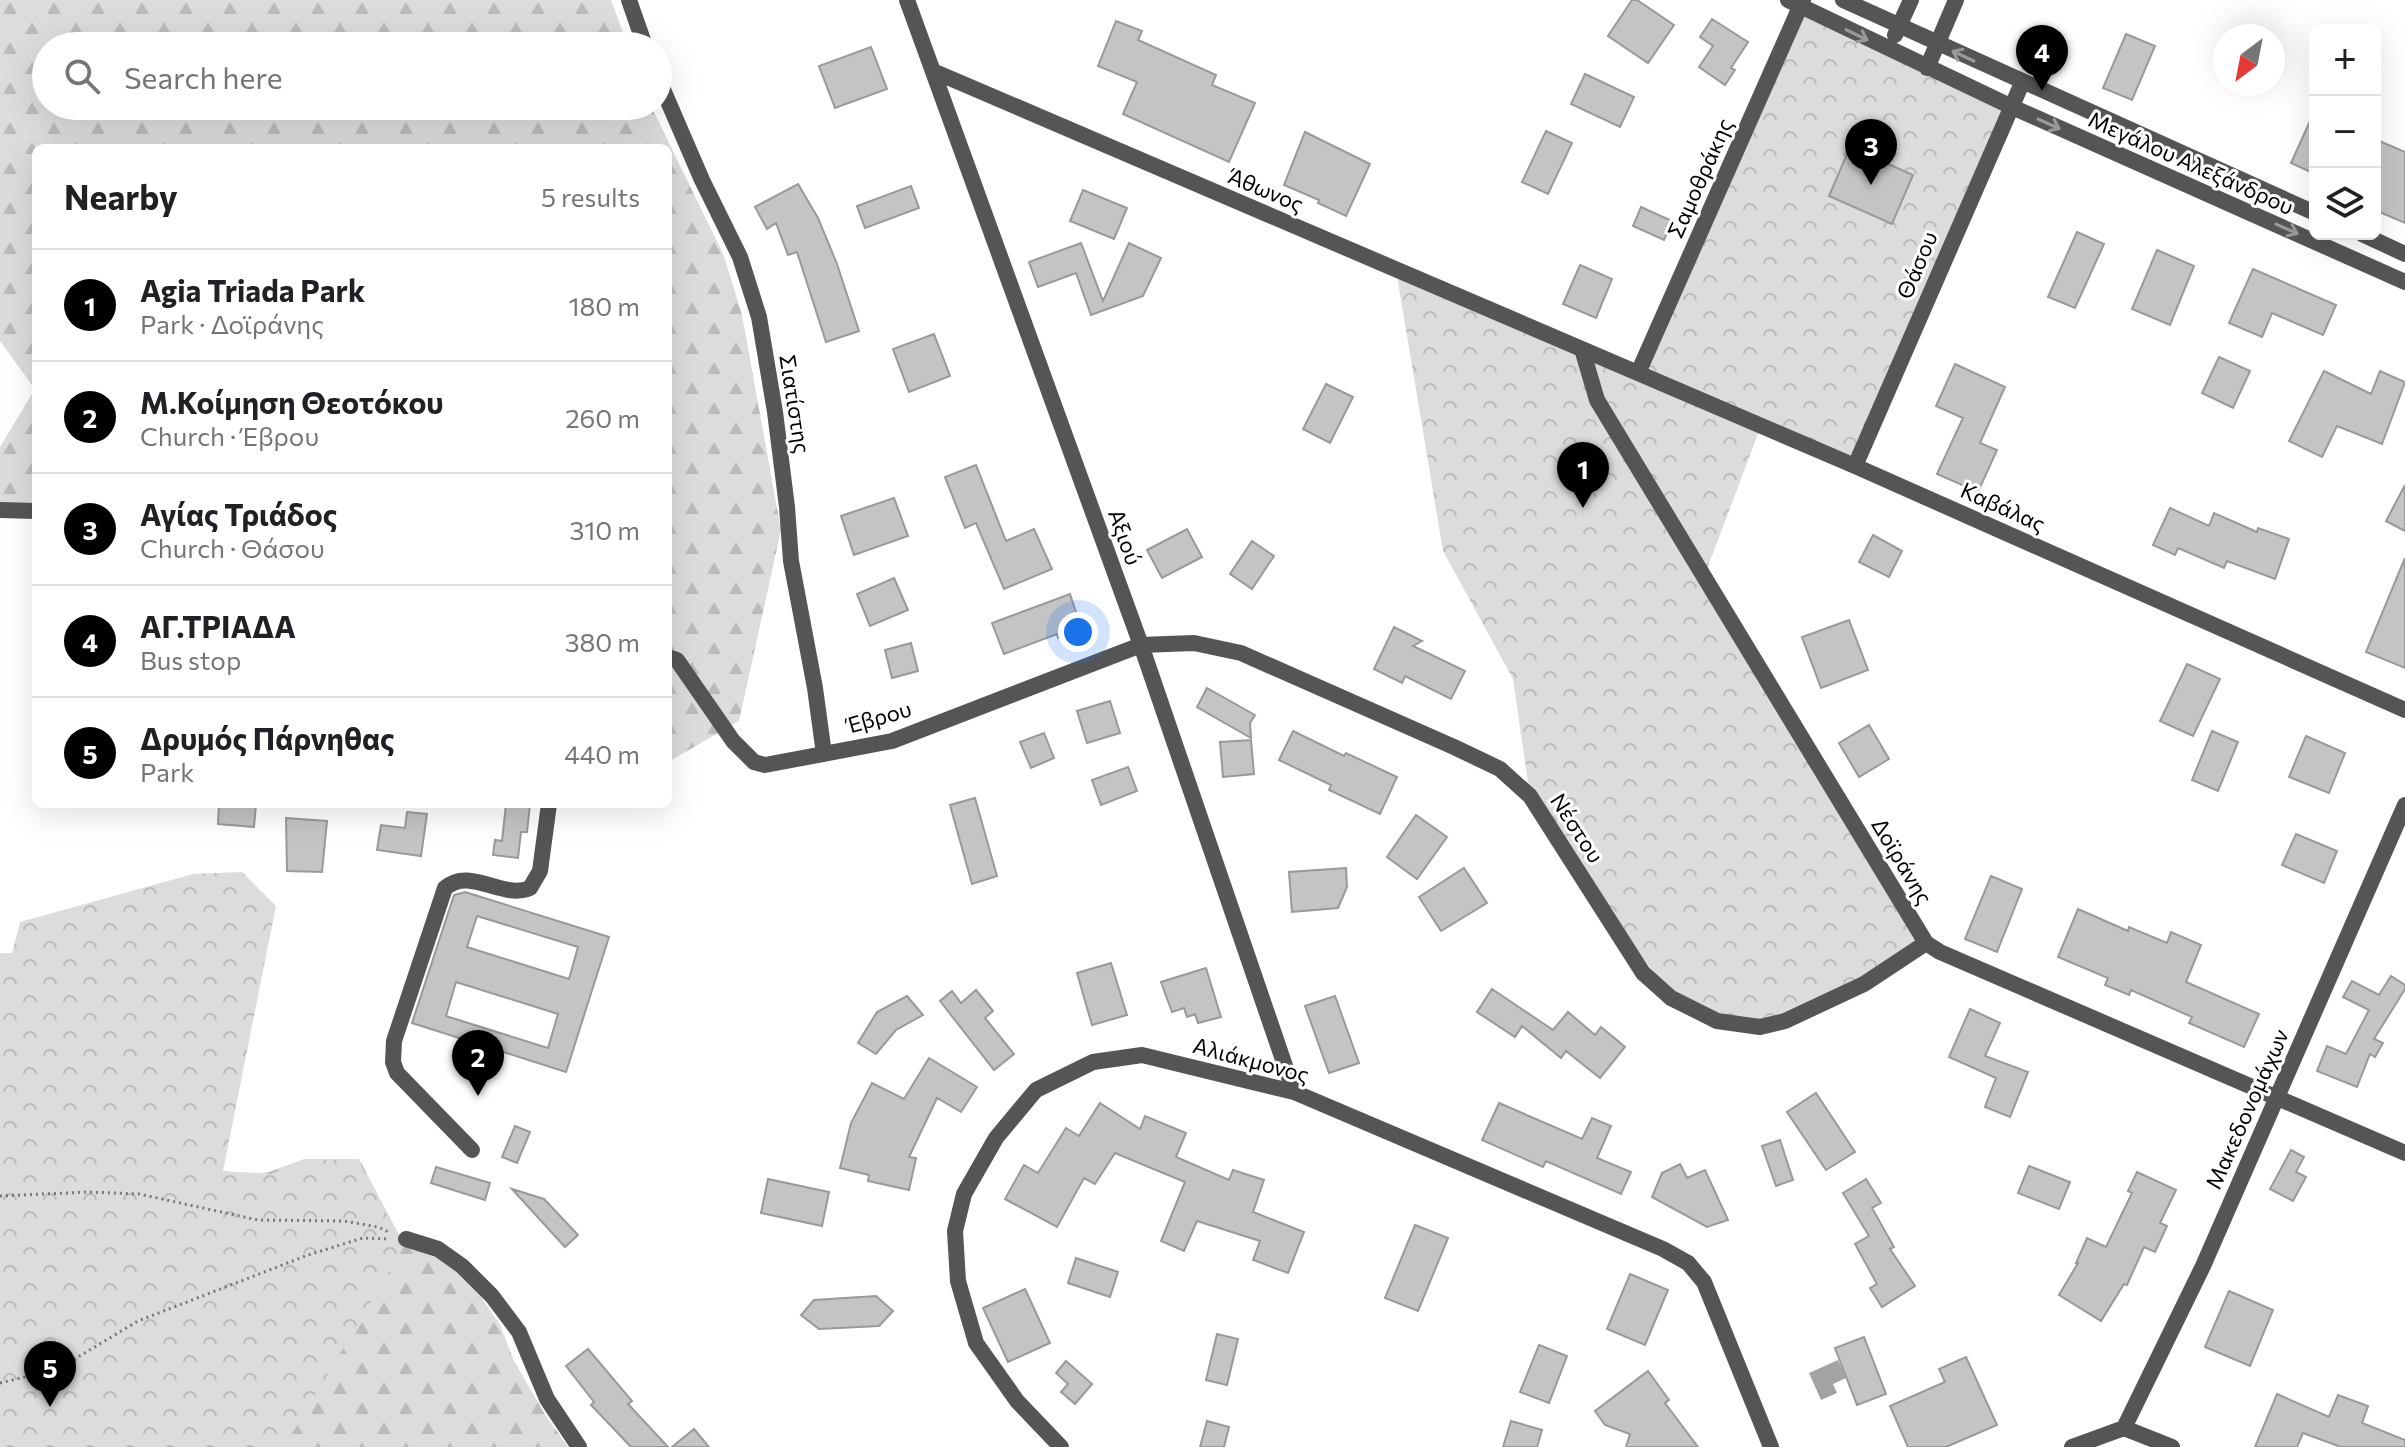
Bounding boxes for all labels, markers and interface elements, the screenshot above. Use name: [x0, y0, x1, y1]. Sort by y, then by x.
north arrow: [2213, 24, 2285, 96]
map controls: [2309, 24, 2381, 240]
button: +: [2309, 24, 2381, 96]
pin: 4: [2016, 25, 2068, 91]
one-way arrow: [1845, 28, 1869, 43]
search box: [32, 32, 672, 120]
one-way arrow: [1951, 47, 1975, 62]
icon: search: [60, 54, 104, 98]
text: Search here: [124, 58, 283, 95]
button: −: [2309, 96, 2381, 168]
street label: Μεγάλου Αλεξάνδρου: [2084, 105, 2298, 220]
street label: Σαμοθράκης: [1661, 114, 1738, 242]
one-way arrow: [2037, 117, 2061, 132]
pin: 3: [1845, 119, 1897, 185]
street label: Άθωνος: [1224, 161, 1308, 217]
button: layers: [2309, 168, 2381, 240]
text: Nearby: [64, 175, 178, 217]
text: 5 results: [541, 181, 640, 212]
one-way arrow: [2274, 223, 2298, 238]
street label: Θάσου: [1890, 227, 1943, 303]
text: Agia Triada Park: [140, 271, 365, 308]
text: 1: [84, 290, 96, 321]
text: 180 m: [568, 290, 640, 321]
text: Park · Δοϊράνης: [140, 308, 324, 339]
street label: Σιατίστης: [774, 353, 817, 455]
text: Μ.Κοίμηση Θεοτόκου: [140, 383, 444, 420]
text: 2: [83, 402, 97, 433]
text: 260 m: [565, 402, 640, 433]
text: Church · Έβρου: [140, 420, 319, 451]
pin: 1: [1557, 442, 1609, 508]
street label: Καβάλας: [1957, 476, 2050, 537]
text: Αγίας Τριάδος: [140, 495, 337, 532]
street label: Αξιού: [1103, 505, 1148, 568]
text: 3: [82, 514, 98, 545]
text: 310 m: [569, 514, 640, 545]
text: Church · Θάσου: [140, 532, 325, 563]
text: ΑΓ.ΤΡΙΑΔΑ: [140, 607, 296, 644]
your location: [1058, 612, 1098, 652]
text: 4: [82, 626, 98, 657]
text: 380 m: [565, 626, 640, 657]
text: Bus stop: [140, 644, 241, 675]
street label: Έβρου: [842, 694, 914, 739]
text: Δρυμός Πάρνηθας: [140, 719, 395, 756]
text: 5: [82, 738, 98, 769]
text: 440 m: [564, 738, 640, 769]
text: Park: [140, 756, 194, 787]
street label: Νέστου: [1545, 788, 1610, 868]
street label: Δοϊράνης: [1866, 813, 1939, 909]
street label: Μακεδονομάχων: [2199, 1025, 2294, 1193]
pin: 2: [452, 1030, 504, 1096]
street label: Αλιάκμονος: [1190, 1031, 1312, 1088]
pin: 5: [24, 1341, 76, 1407]

